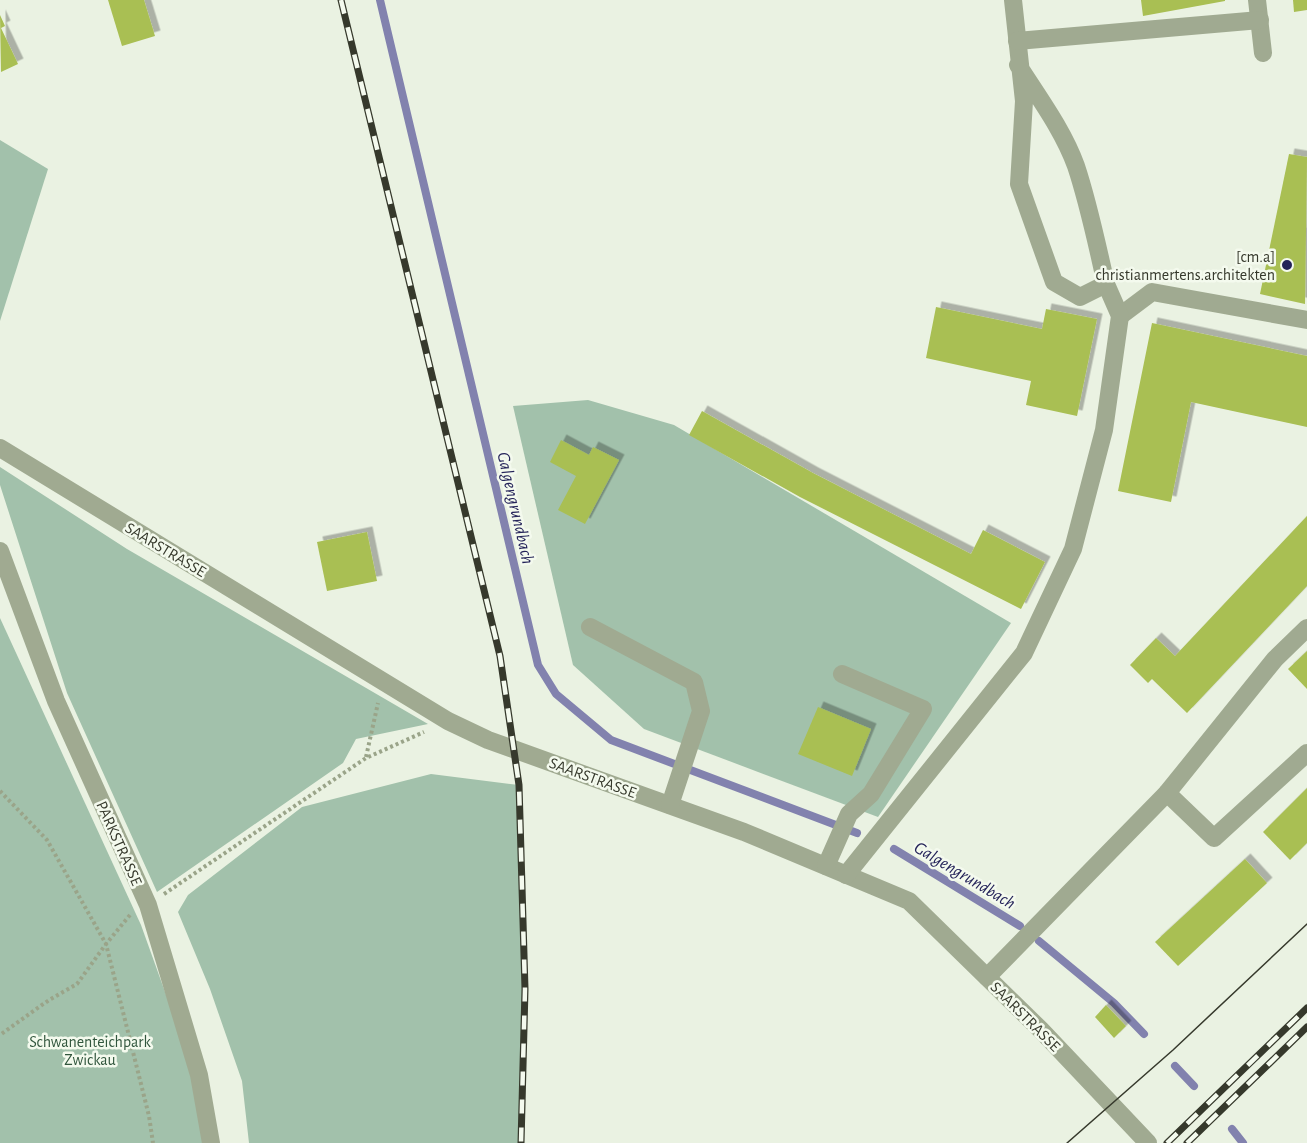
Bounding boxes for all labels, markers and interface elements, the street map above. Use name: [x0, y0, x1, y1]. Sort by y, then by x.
place label: [cm.a] christianmertens.architekten: [1095, 249, 1275, 283]
marker: [cm.a] christianmertens.architekten: [1280, 258, 1294, 272]
water label: Galgengrundbach: [493, 450, 537, 566]
street label: SAARSTRASSE: [122, 520, 209, 580]
street label: SAARSTRASSE: [547, 755, 638, 801]
street label: PARKSTRASSE: [93, 799, 145, 888]
water label: Galgengrundbach: [911, 839, 1018, 913]
street label: SAARSTRASSE: [987, 979, 1063, 1055]
park label: Schwanenteichpark Zwickau: [29, 1034, 151, 1068]

